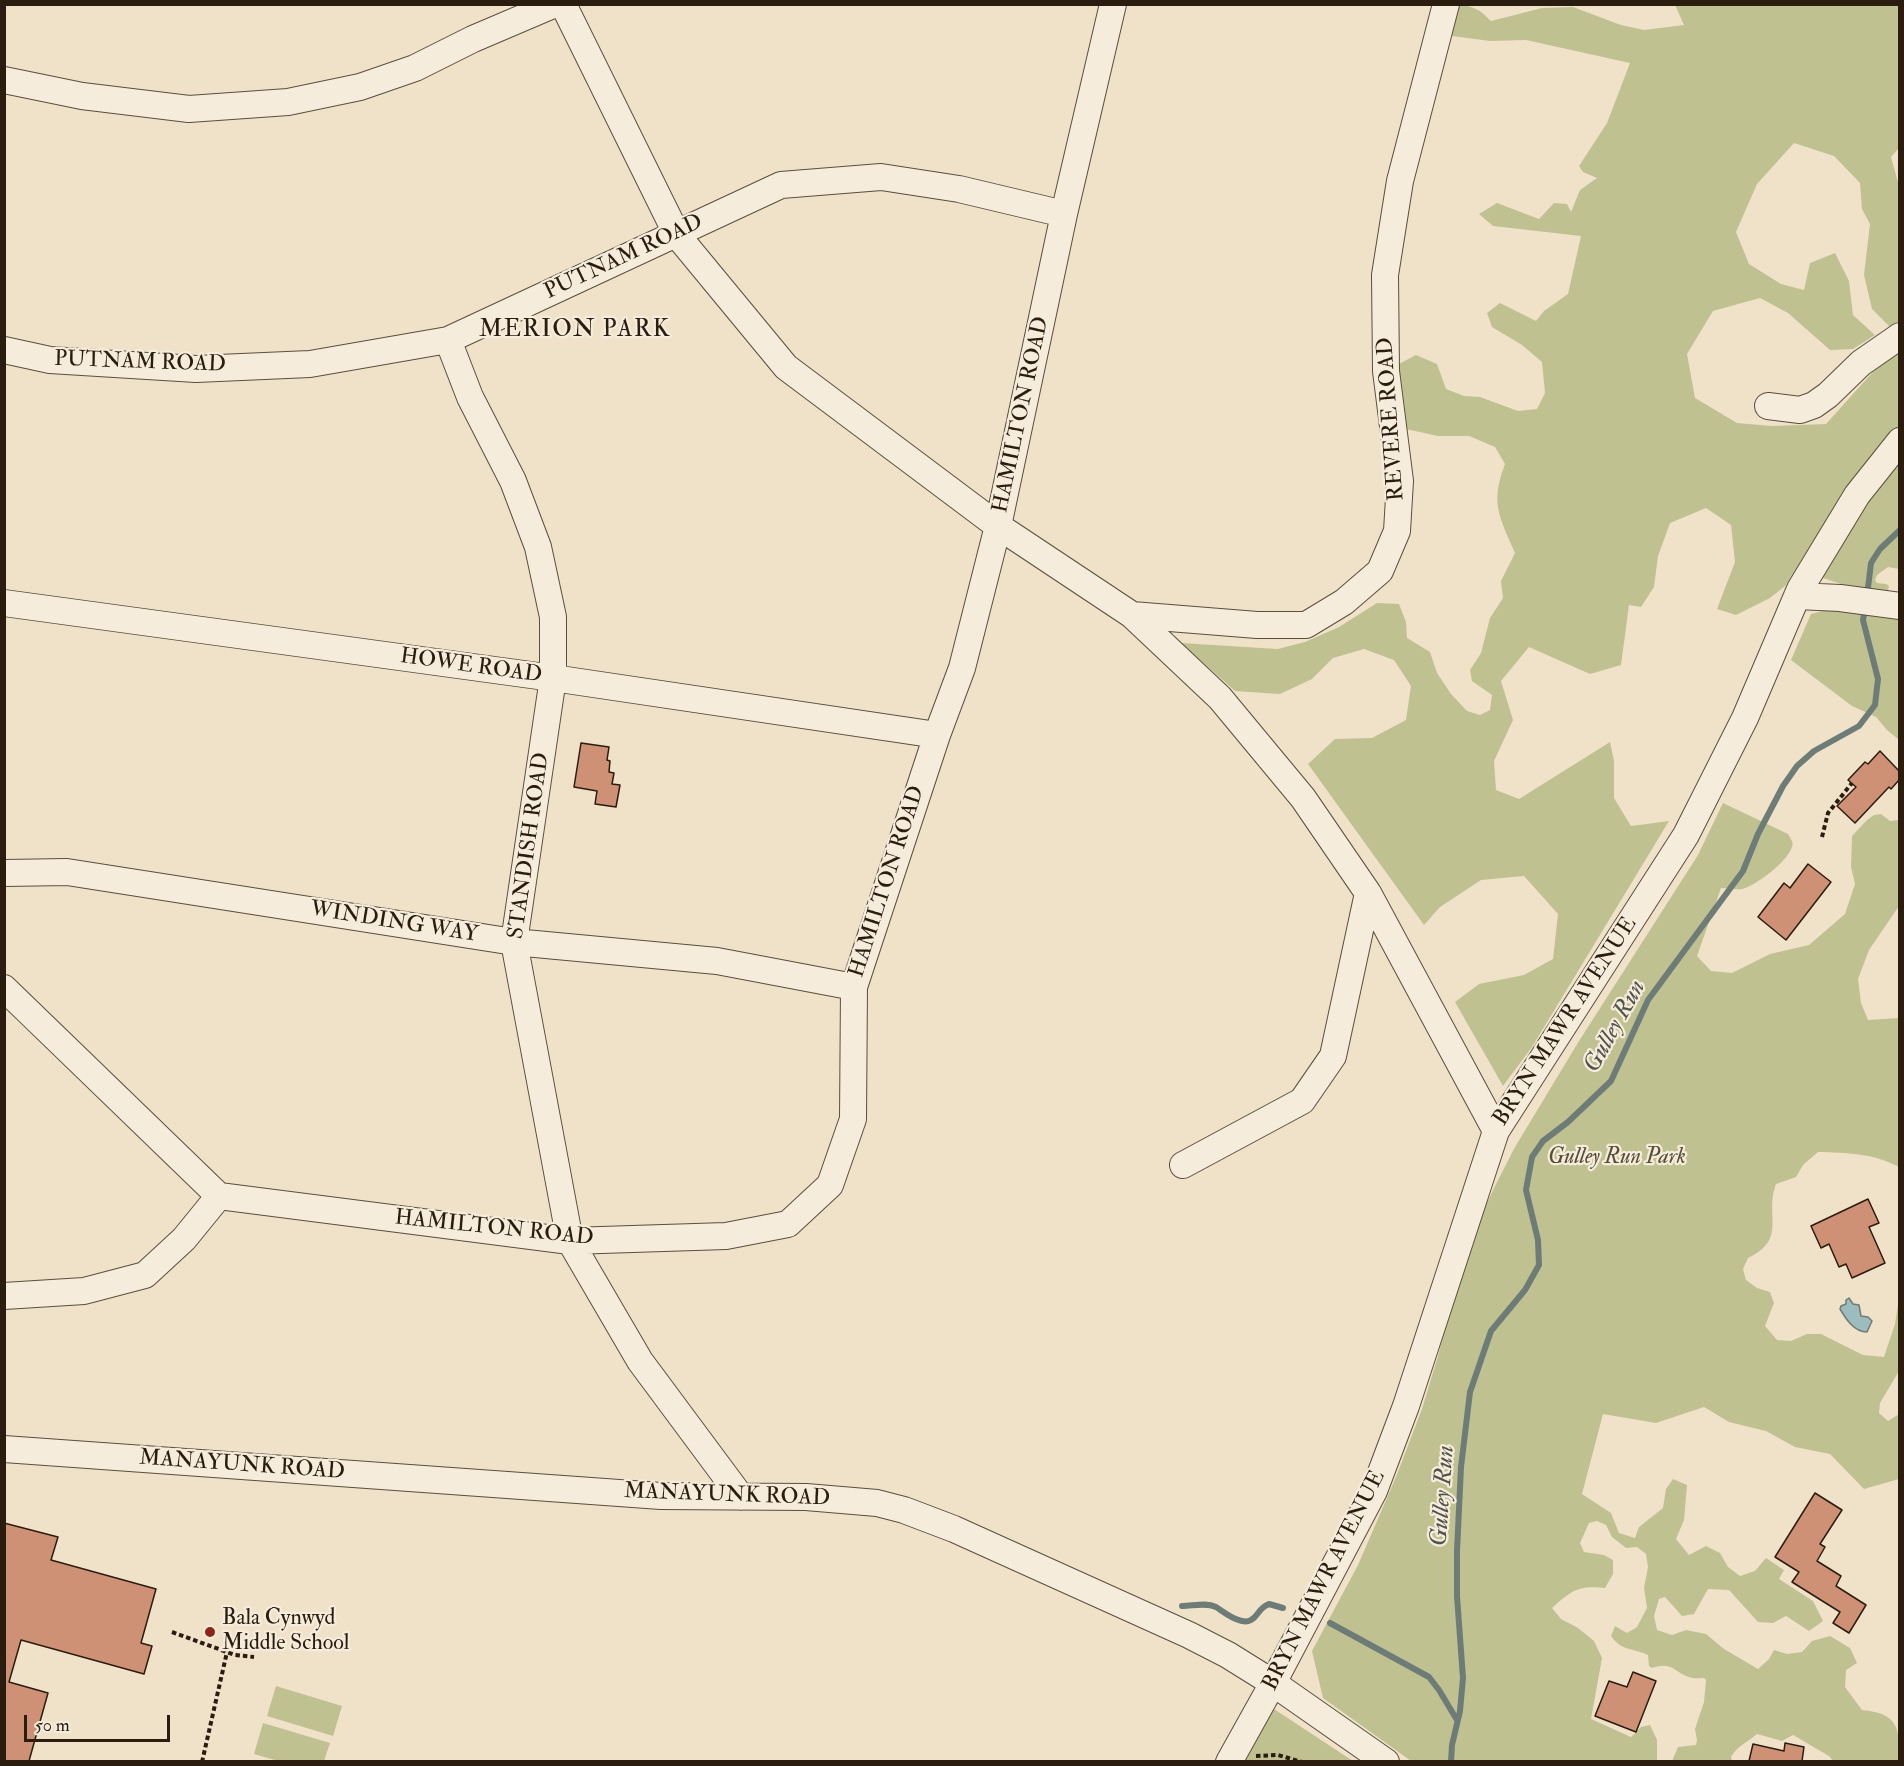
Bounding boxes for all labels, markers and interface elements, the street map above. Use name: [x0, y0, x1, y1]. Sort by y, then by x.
street label: PUTNAM ROAD: [541, 210, 707, 306]
street label: HAMILTON ROAD: [988, 315, 1056, 515]
district label: MERION PARK: [479, 317, 671, 345]
street label: REVERE ROAD: [1373, 336, 1411, 502]
street label: PUTNAM ROAD: [54, 347, 226, 379]
street label: HOWE ROAD: [398, 644, 544, 690]
street label: STANDISH ROAD: [504, 751, 556, 941]
street label: HAMILTON ROAD: [845, 783, 931, 981]
street label: WINDING WAY: [308, 897, 480, 949]
street label: BRYN MAWR AVENUE: [1489, 913, 1643, 1131]
water label: Gulley Run: [1579, 976, 1653, 1078]
park label: Gulley Run Park: [1548, 1145, 1686, 1171]
street label: HAMILTON ROAD: [393, 1205, 595, 1253]
water label: Gulley Run: [1426, 1445, 1462, 1547]
street label: MANAYUNK ROAD: [138, 1446, 346, 1486]
street label: BRYN MAWR AVENUE: [1258, 1466, 1392, 1696]
street label: MANAYUNK ROAD: [624, 1479, 830, 1513]
place label: Bala Cynwyd Middle School: [222, 1606, 349, 1658]
marker: Bala Cynwyd Middle School: [203, 1625, 217, 1639]
scale bar: [27, 1703, 172, 1741]
text: 50 m: [35, 1714, 70, 1737]

